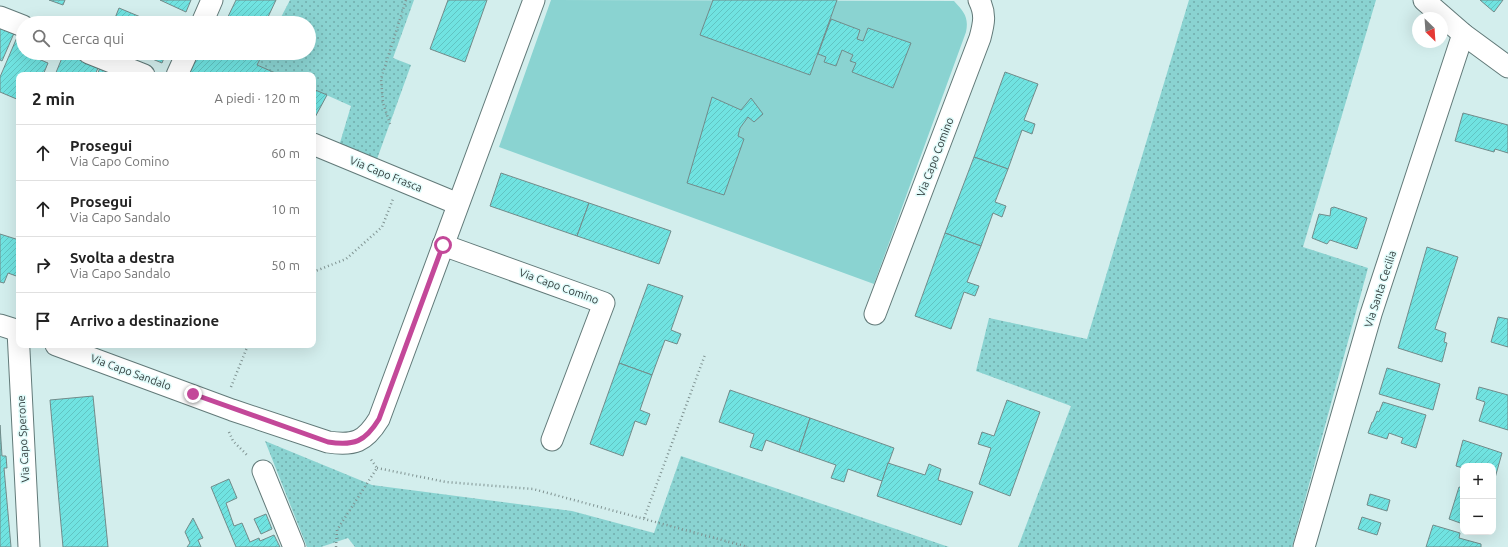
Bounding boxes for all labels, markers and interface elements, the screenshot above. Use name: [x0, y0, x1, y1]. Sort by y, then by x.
north arrow: [1412, 12, 1448, 48]
search box: [16, 16, 316, 60]
icon: search: [30, 27, 52, 49]
text: Cerca qui: [62, 30, 124, 47]
text: 2 min: [32, 89, 75, 108]
text: A piedi · 120 m: [215, 91, 300, 105]
street label: Via Capo Comino: [914, 116, 956, 198]
text: Prosegui: [70, 137, 132, 154]
icon: ahead: [32, 142, 54, 164]
text: 60 m: [271, 146, 300, 160]
text: Via Capo Comino: [70, 154, 169, 168]
street label: Via Capo Frasca: [348, 154, 424, 194]
text: Prosegui: [70, 193, 132, 210]
icon: ahead: [32, 198, 54, 220]
text: 10 m: [271, 202, 300, 216]
text: Via Capo Sandalo: [70, 210, 171, 224]
route start: [434, 236, 452, 254]
text: Svolta a destra: [70, 249, 175, 266]
street label: Via Santa Cecilia: [1362, 249, 1398, 329]
icon: right: [32, 254, 54, 276]
text: 50 m: [271, 258, 300, 272]
text: Via Capo Sandalo: [70, 266, 171, 280]
street label: Via Capo Comino: [517, 266, 601, 306]
icon: arrive: [32, 310, 54, 332]
text: Arrivo a destinazione: [70, 312, 219, 329]
street label: Via Capo Sandalo: [89, 352, 173, 392]
route end: [184, 385, 202, 403]
street label: Via Capo Sperone: [15, 395, 31, 483]
map controls: [1460, 463, 1496, 535]
button: +: [1460, 463, 1496, 499]
button: −: [1460, 499, 1496, 535]

